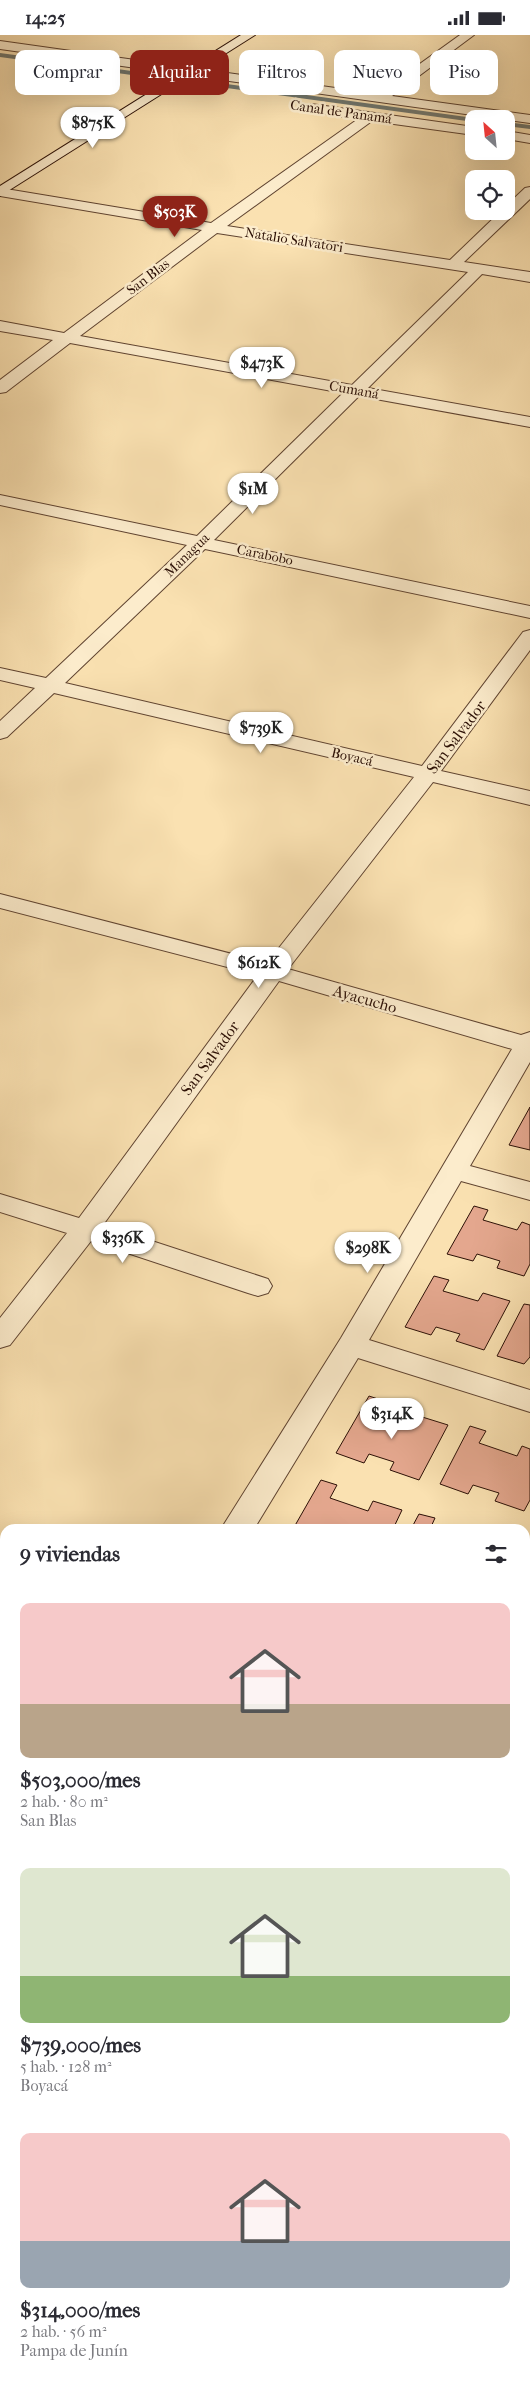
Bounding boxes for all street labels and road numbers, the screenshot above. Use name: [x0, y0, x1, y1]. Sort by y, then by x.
street label: Canal de Panamá: [289, 96, 393, 128]
street label: Natalio Salvatori: [244, 224, 344, 256]
street label: San Blas: [123, 255, 173, 299]
street label: Cumaná: [328, 377, 381, 403]
street label: Managua: [161, 529, 213, 581]
street label: Carabobo: [235, 541, 295, 569]
street label: San Salvador: [422, 696, 490, 777]
street label: Boyacá: [330, 744, 375, 770]
street label: Ayacucho: [330, 981, 399, 1017]
street label: San Salvador: [177, 1017, 243, 1099]

